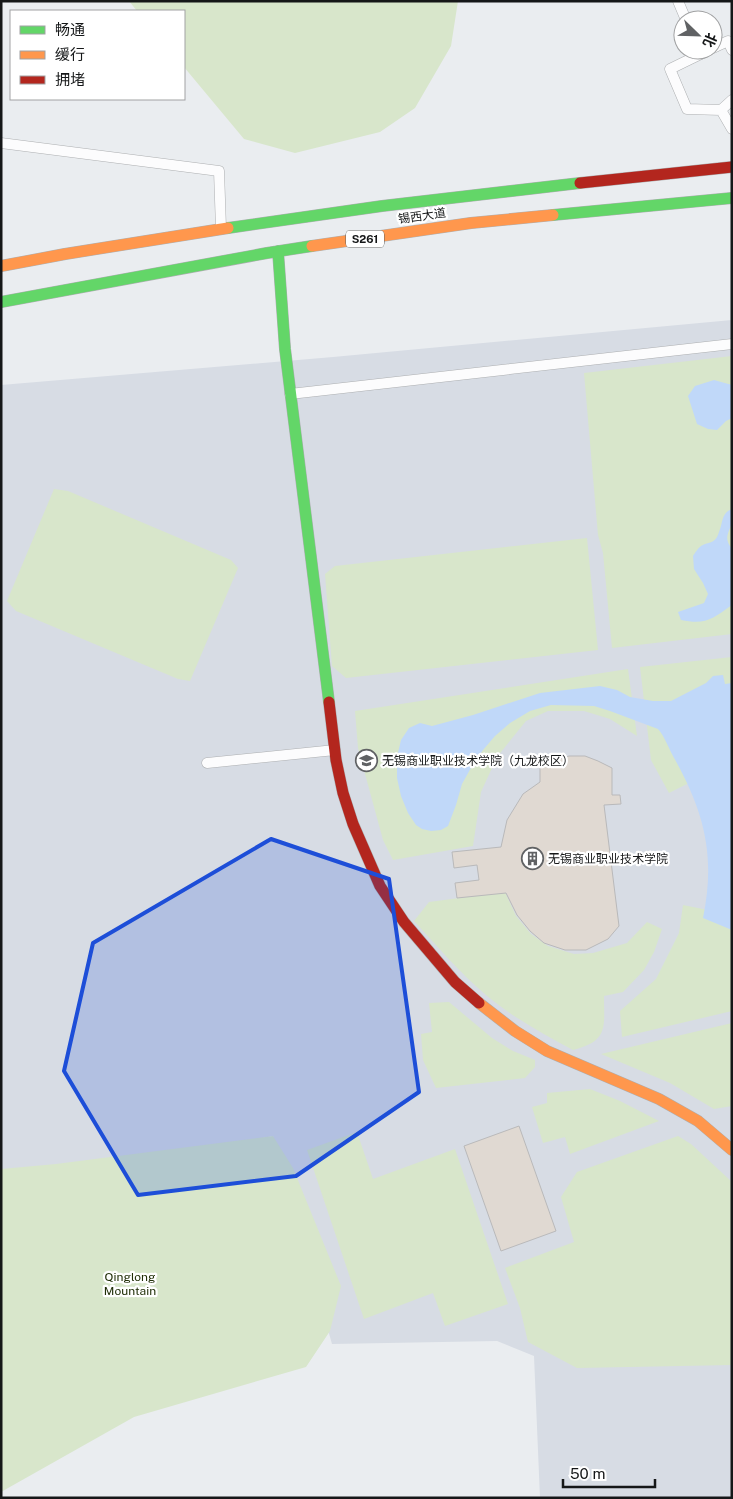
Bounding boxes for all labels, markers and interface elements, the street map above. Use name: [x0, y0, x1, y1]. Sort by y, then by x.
legend: [10, 10, 185, 100]
north arrow: [673, 10, 723, 60]
text: 畅通: [55, 21, 85, 38]
text: 北: [700, 31, 720, 50]
text: 缓行: [55, 46, 85, 63]
text: 拥堵: [55, 71, 85, 88]
street label: 锡西大道: [397, 206, 447, 226]
road number: S261: [346, 230, 384, 248]
school or university icon: 无锡商业职业技术学院（九龙校区）: [354, 749, 378, 773]
place label: 无锡商业职业技术学院（九龙校区）: [382, 754, 574, 768]
building icon: 无锡商业职业技术学院: [520, 847, 544, 871]
place label: 无锡商业职业技术学院: [548, 852, 668, 866]
park label: Qinglong Mountain: [104, 1270, 156, 1298]
scale bar: [563, 1456, 656, 1488]
text: 50 m: [570, 1465, 605, 1482]

